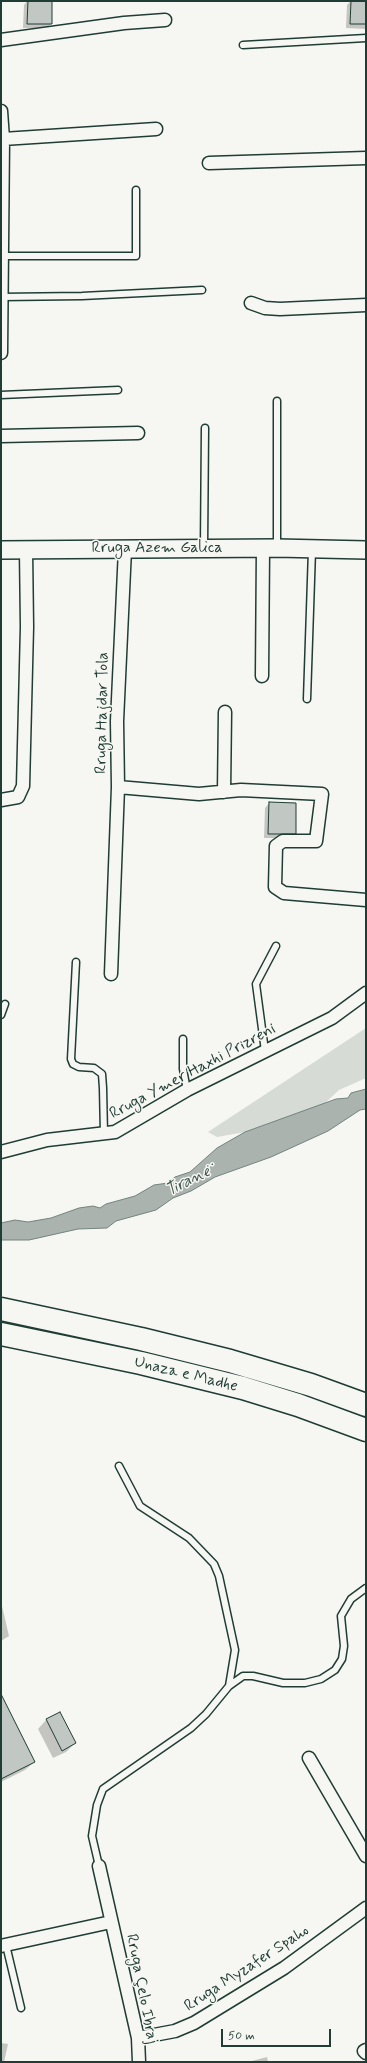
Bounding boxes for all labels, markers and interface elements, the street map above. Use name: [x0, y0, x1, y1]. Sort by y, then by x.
street label: Rruga Azem Galica: [92, 539, 222, 559]
street label: Rruga Hajdar Tola: [92, 652, 114, 774]
street label: Rruga Ymer Haxhi Prizreni: [107, 1020, 279, 1124]
water label: Tiranë: [162, 1162, 214, 1202]
street label: Unaza e Madhe: [132, 1353, 240, 1397]
street label: Rruga Myzafer Spaho: [181, 1922, 313, 2016]
street label: Rruga Çelo Ibraj: [121, 1932, 161, 2046]
scale bar: [223, 2021, 333, 2047]
text: 50 m: [228, 2028, 255, 2044]

